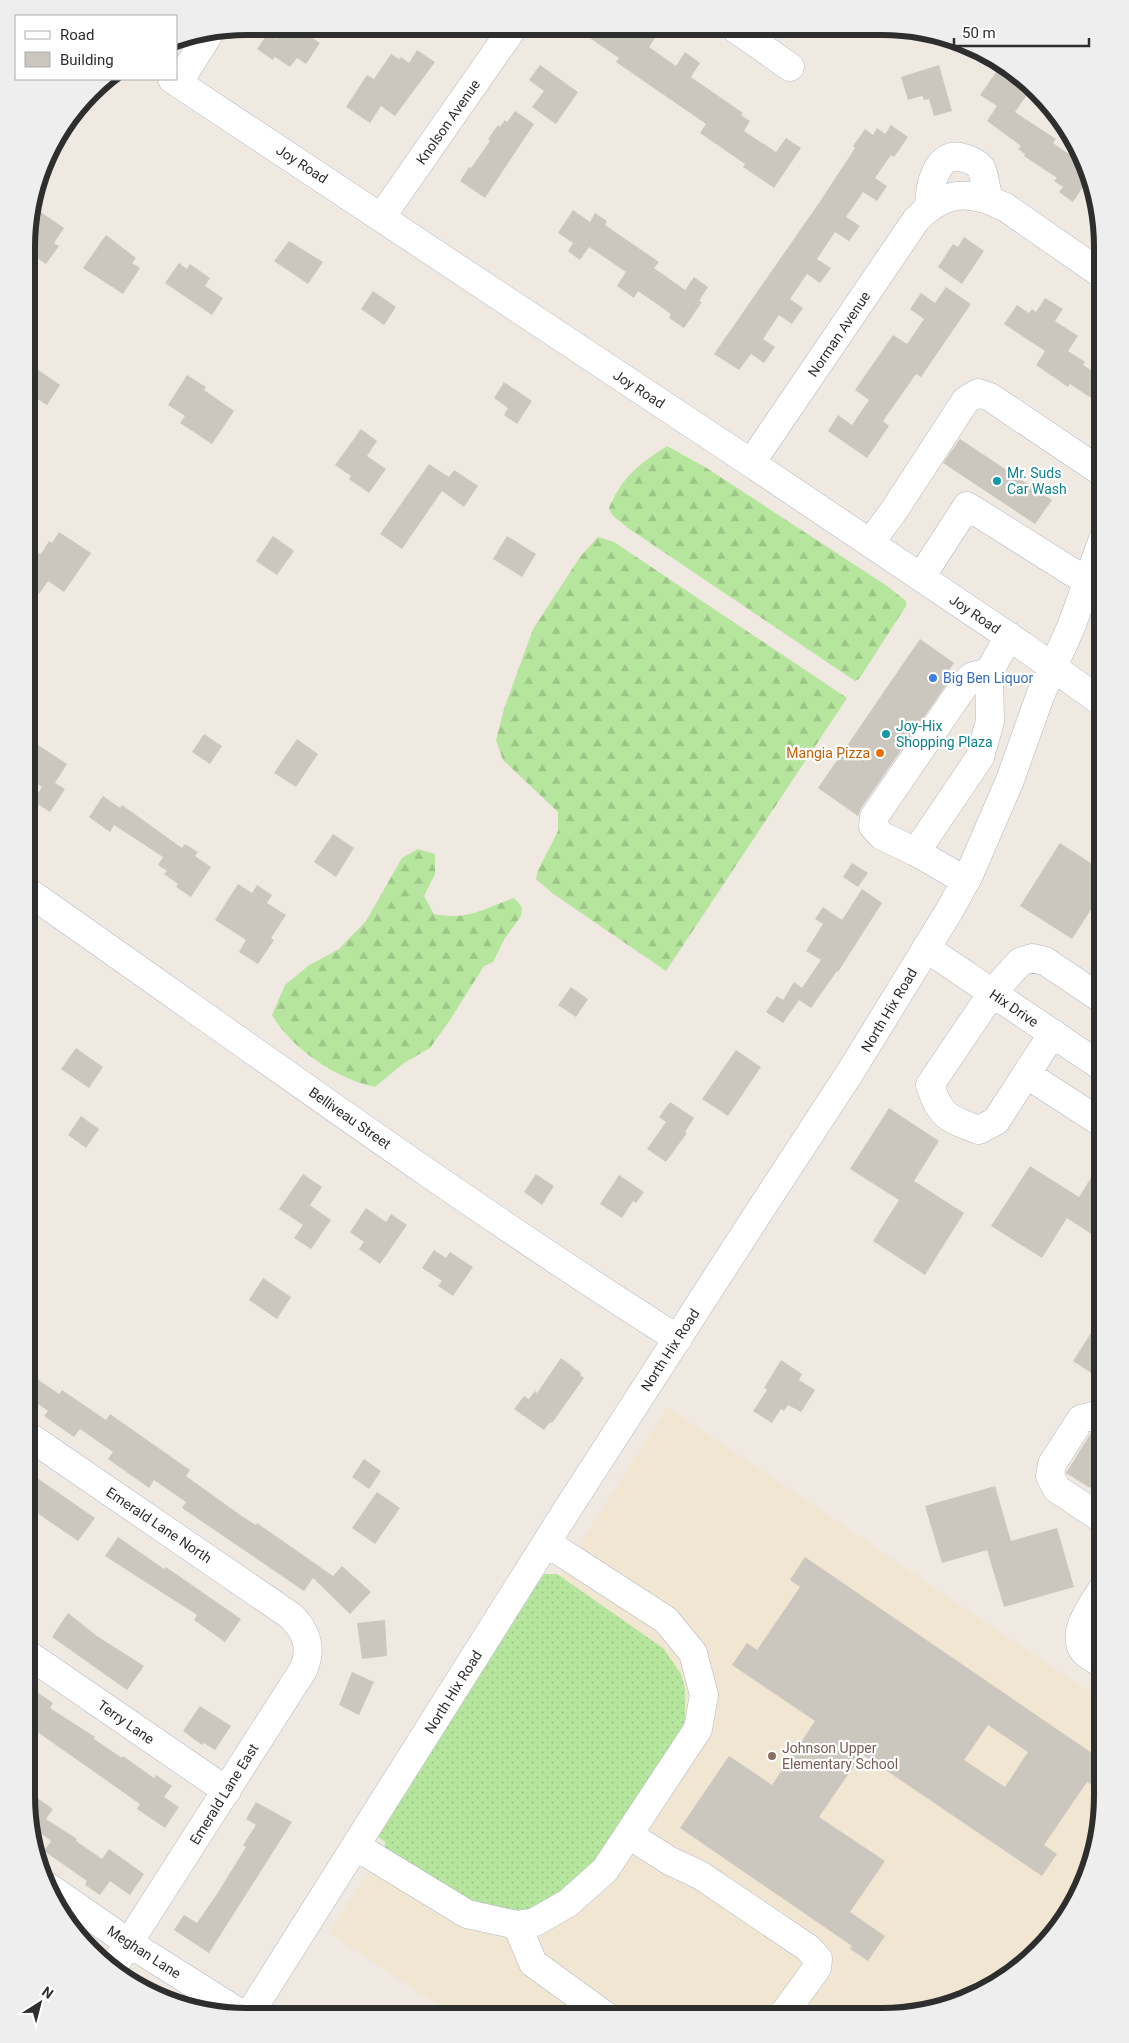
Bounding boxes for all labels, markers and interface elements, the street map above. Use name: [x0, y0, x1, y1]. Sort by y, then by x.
legend: [15, 15, 178, 80]
scale bar: [954, 15, 1089, 47]
text: 50 m: [962, 24, 996, 42]
text: Road: [60, 26, 94, 44]
text: Building: [60, 51, 114, 69]
street label: Knolson Avenue: [413, 76, 483, 168]
street label: Joy Road: [273, 142, 331, 186]
street label: Norman Avenue: [805, 288, 873, 380]
street label: Joy Road: [610, 367, 668, 411]
place label: Mr. Suds Car Wash: [1007, 465, 1067, 497]
marker: Mr. Suds Car Wash: [991, 475, 1003, 487]
street label: Joy Road: [947, 591, 1003, 637]
place label: Big Ben Liquor: [943, 670, 1033, 686]
marker: Big Ben Liquor: [927, 672, 939, 684]
place label: Joy-Hix Shopping Plaza: [896, 718, 993, 750]
marker: Joy-Hix Shopping Plaza: [880, 728, 892, 740]
place label: Mangia Pizza: [786, 745, 870, 761]
marker: Mangia Pizza: [874, 747, 886, 759]
street label: North Hix Road: [858, 965, 920, 1055]
street label: Hix Drive: [987, 986, 1041, 1030]
street label: Belliveau Street: [306, 1084, 394, 1152]
street label: North Hix Road: [637, 1306, 703, 1394]
street label: Emerald Lane North: [103, 1484, 215, 1566]
street label: North Hix Road: [421, 1648, 485, 1736]
street label: Terry Lane: [95, 1697, 157, 1747]
street label: Emerald Lane East: [187, 1740, 262, 1847]
place label: Johnson Upper Elementary School: [782, 1740, 898, 1772]
marker: Johnson Upper Elementary School: [766, 1750, 778, 1762]
street label: Meghan Lane: [104, 1922, 184, 1982]
north arrow: [15, 1978, 65, 2028]
text: N: [39, 1983, 56, 2002]

